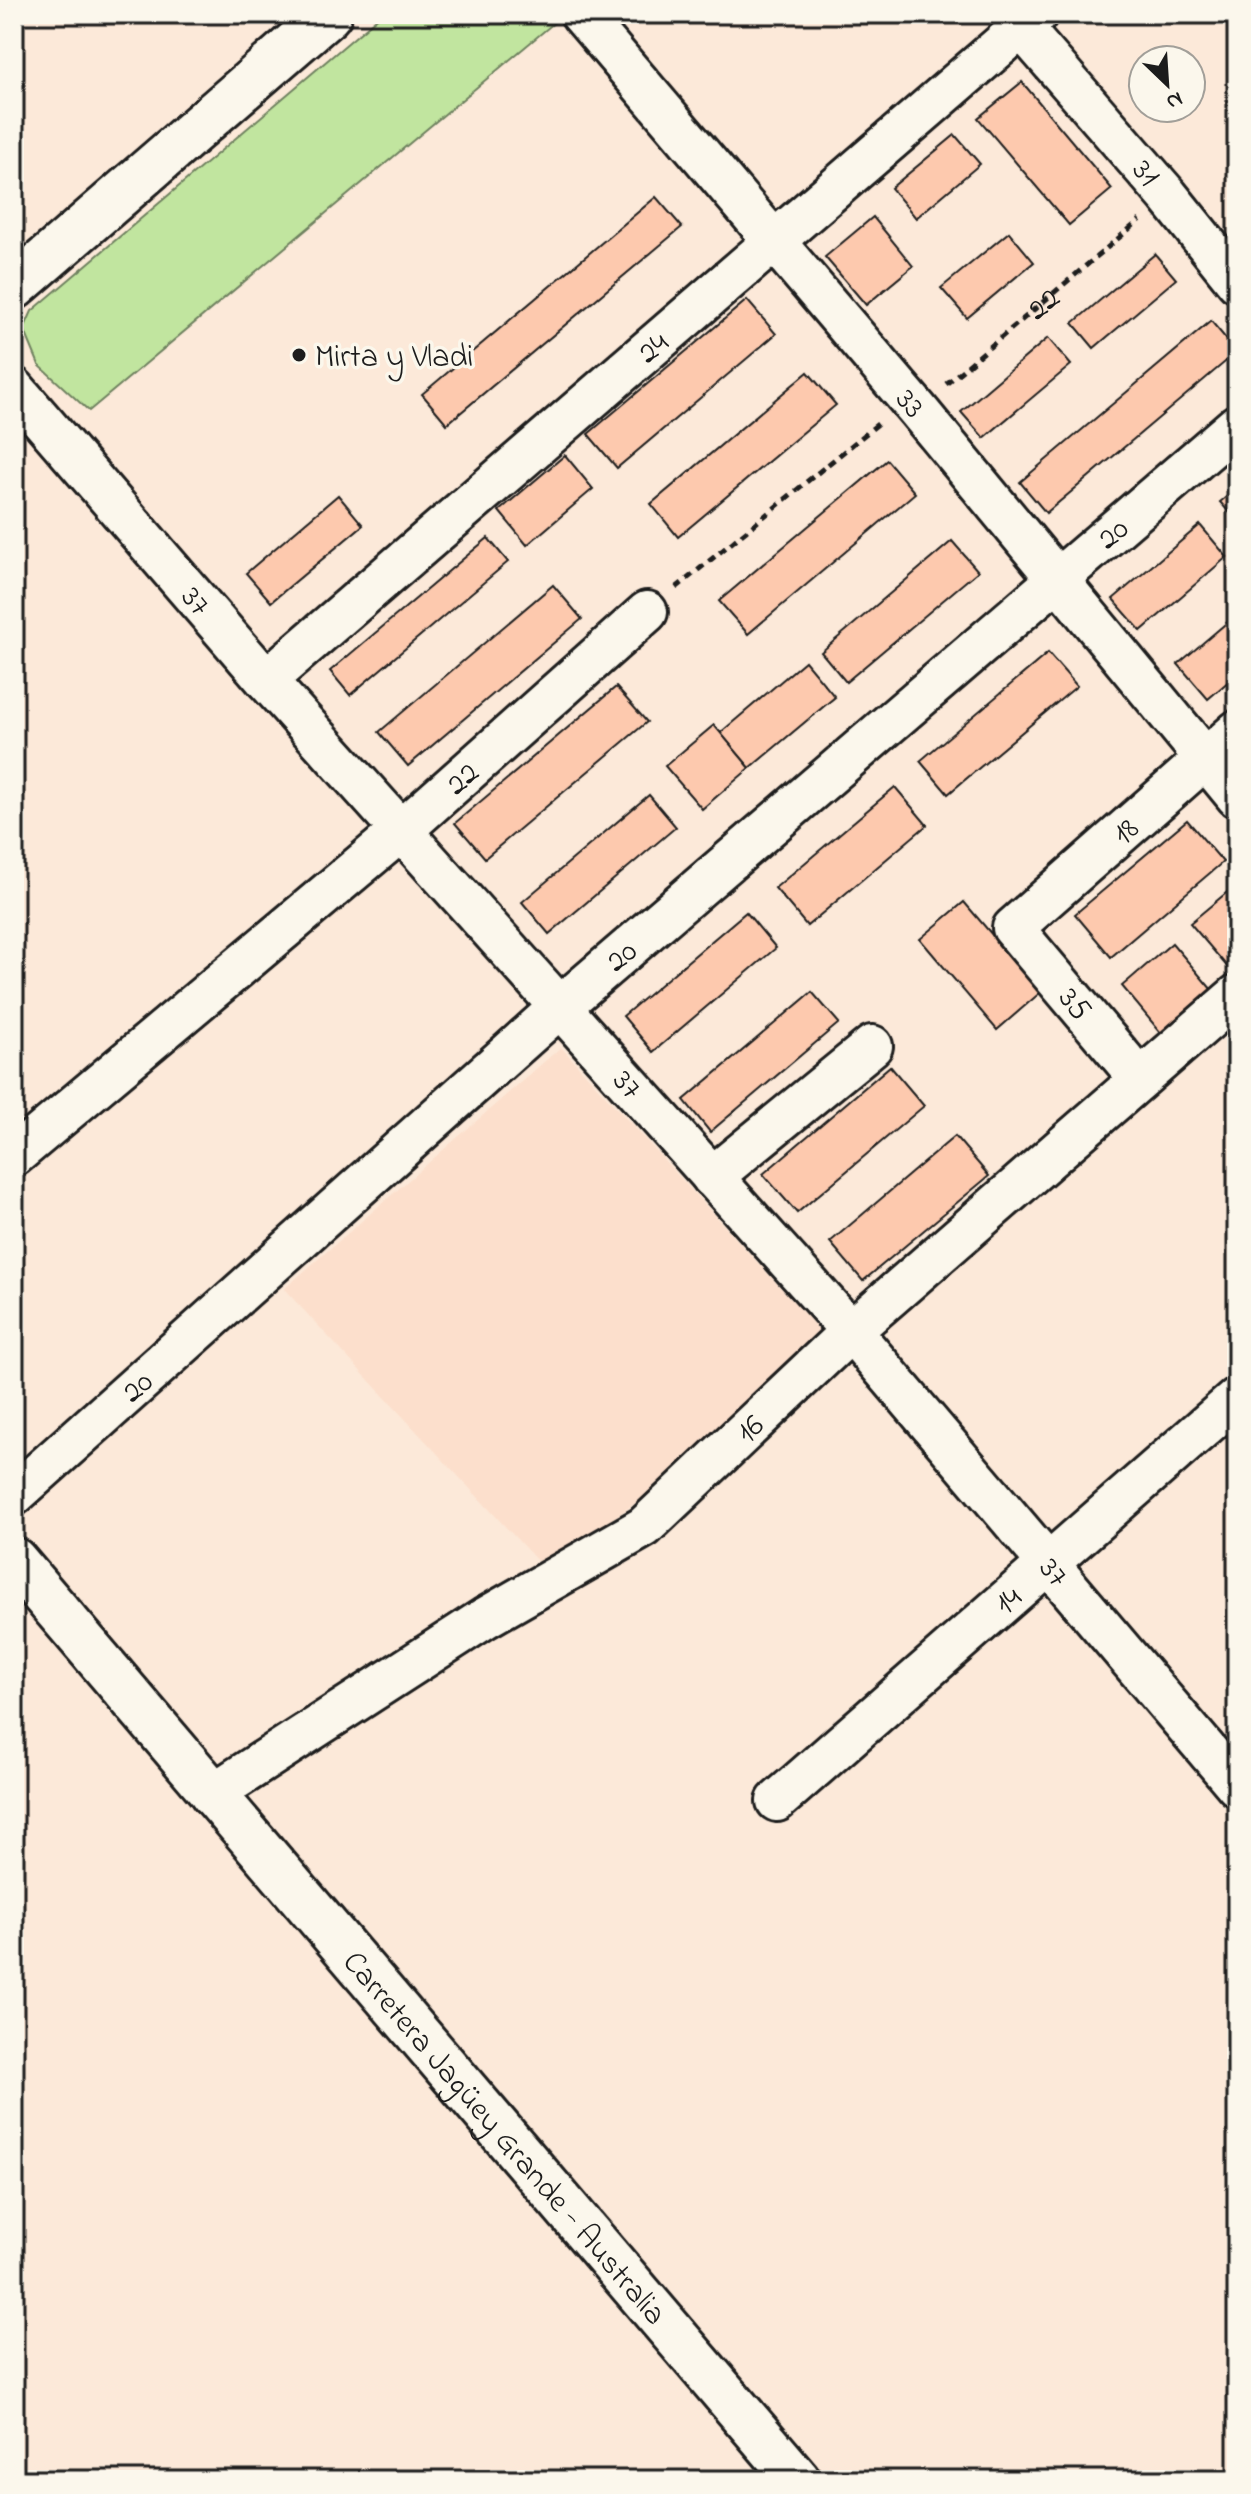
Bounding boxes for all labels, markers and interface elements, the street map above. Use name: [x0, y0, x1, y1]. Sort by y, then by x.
north arrow: [1127, 44, 1207, 124]
text: N: [1161, 82, 1188, 117]
street label: 31: [1119, 150, 1170, 198]
street label: 22: [1017, 277, 1072, 334]
street label: 24: [628, 322, 681, 377]
place label: Mirta y Vladi: [315, 335, 473, 382]
marker: Mirta y Vladi: [290, 346, 308, 364]
street label: 33: [882, 379, 935, 430]
street label: 20: [1087, 508, 1141, 563]
street label: 37: [168, 577, 221, 628]
street label: 22: [436, 752, 491, 808]
street label: 18: [1103, 807, 1151, 857]
street label: 20: [596, 930, 649, 985]
street label: 35: [1045, 978, 1101, 1032]
street label: 37: [600, 1060, 652, 1111]
street label: 20: [112, 1361, 165, 1416]
street label: 16: [726, 1405, 776, 1456]
street label: 37: [1026, 1548, 1079, 1599]
street label: 14: [985, 1577, 1034, 1627]
street label: Carretera Jagüey Grande - Australia: [330, 1942, 676, 2337]

